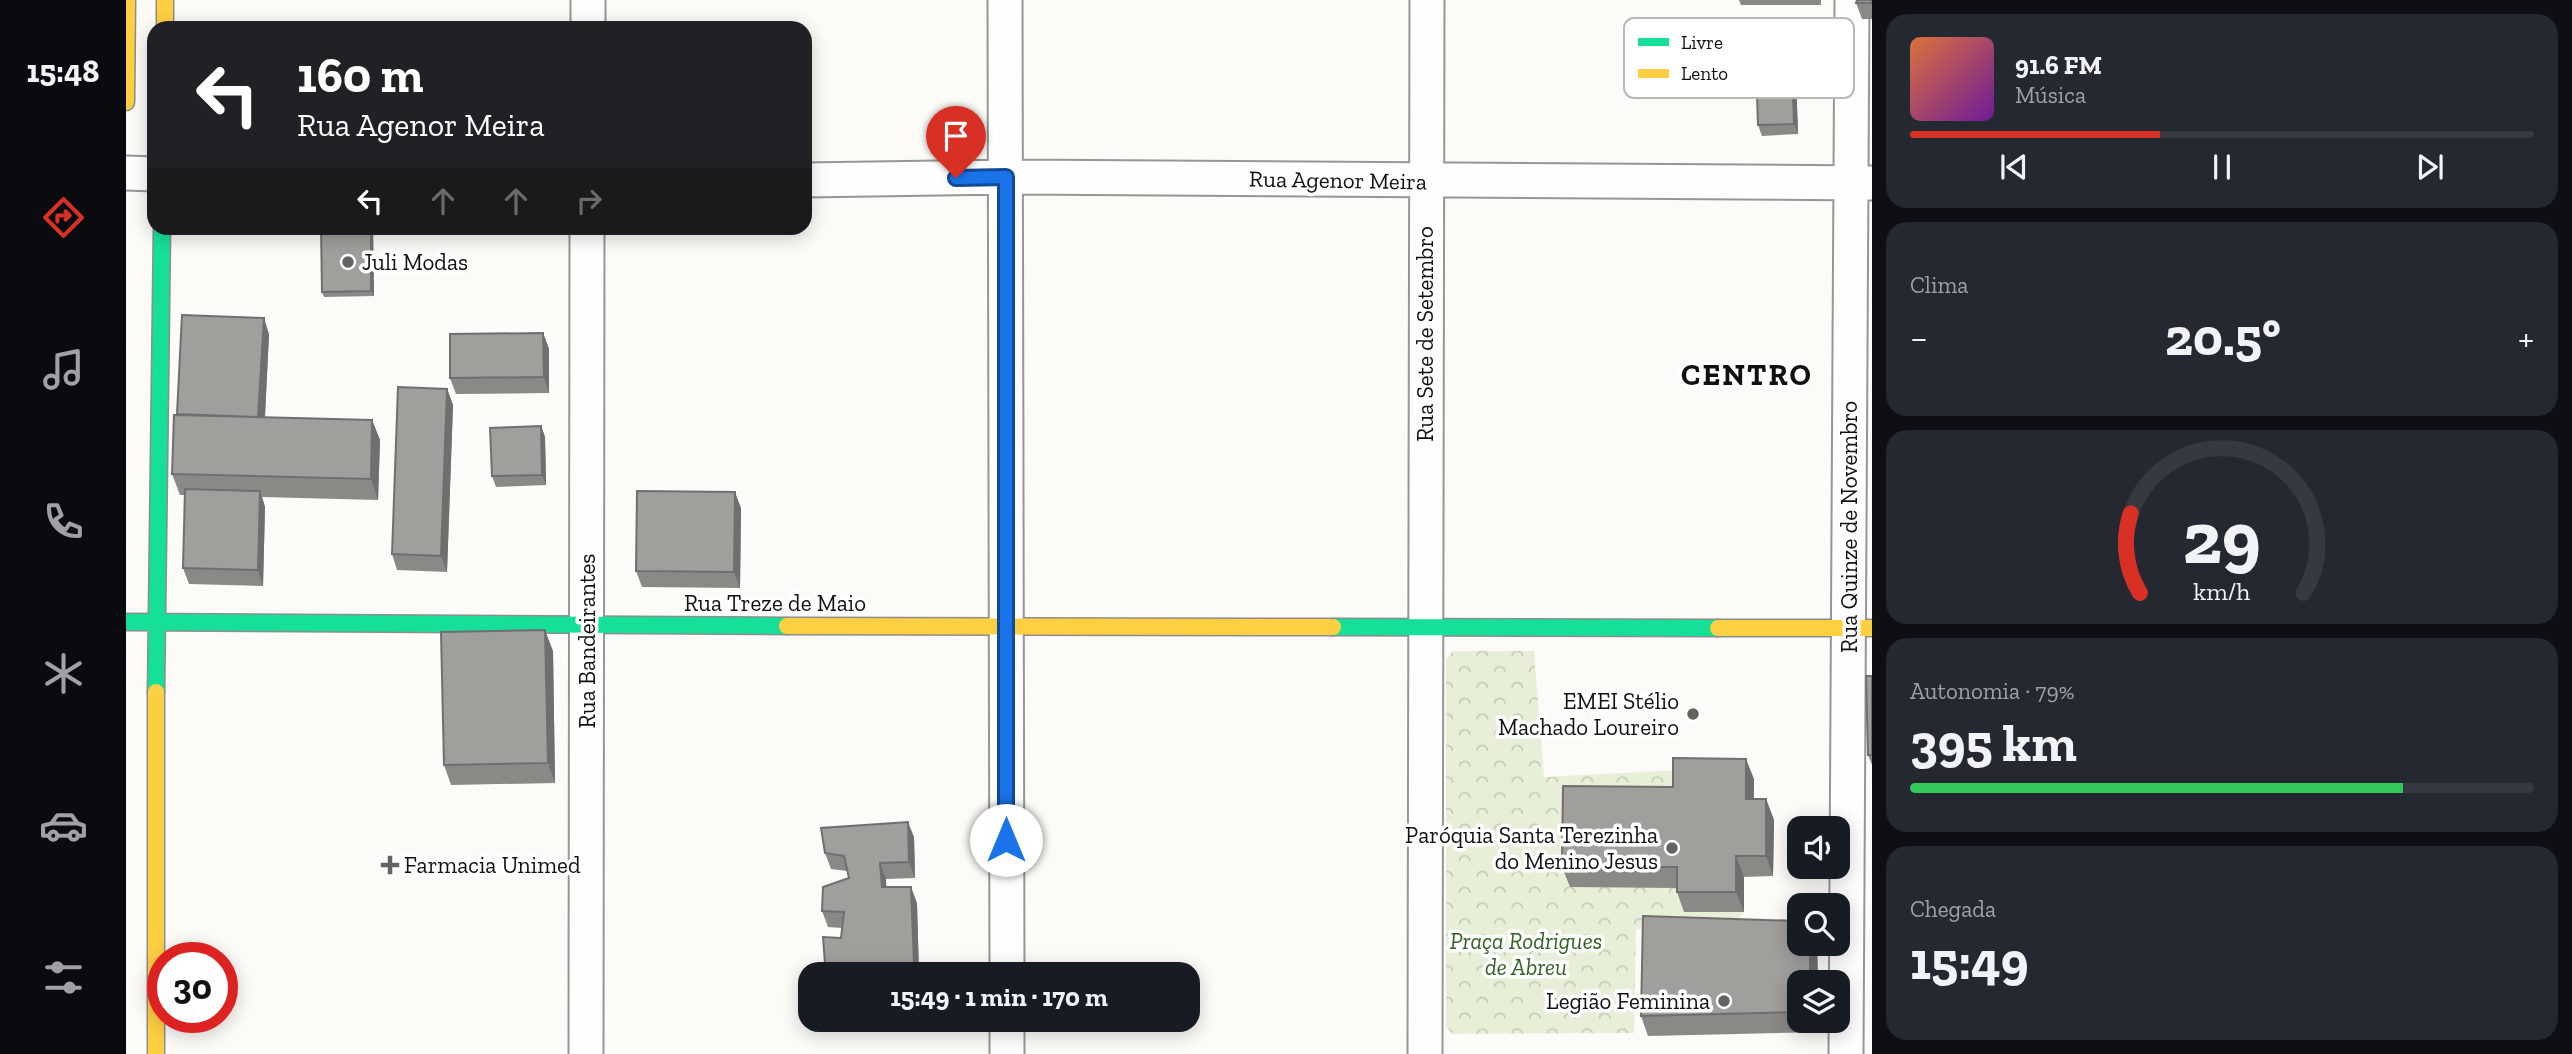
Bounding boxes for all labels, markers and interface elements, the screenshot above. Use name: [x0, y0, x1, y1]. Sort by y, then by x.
legend: [1624, 18, 1854, 98]
text: Livre: [1681, 31, 1723, 54]
text: 160 m: [297, 46, 423, 105]
icon: left: [182, 49, 273, 140]
text: 91.6 FM: [2015, 49, 2102, 81]
text: 15:48: [26, 52, 100, 90]
text: Lento: [1681, 62, 1728, 85]
text: Música: [2015, 81, 2086, 109]
text: Rua Agenor Meira: [297, 106, 545, 144]
pin: [926, 106, 986, 178]
icon: arrive: [937, 117, 975, 155]
icon: previous: [1995, 148, 2033, 186]
icon: pause: [2203, 148, 2241, 186]
icon: next: [2411, 148, 2449, 186]
street label: Rua Agenor Meira: [1249, 164, 1427, 196]
icon: left: [351, 182, 389, 220]
icon: ahead: [424, 182, 462, 220]
icon: ahead: [497, 182, 535, 220]
icon: right: [570, 182, 608, 220]
icon: directions: [39, 193, 88, 242]
street label: Rua Sete de Setembro: [1411, 226, 1439, 442]
place label: Juli Modas: [362, 248, 468, 276]
marker: Juli Modas: [340, 254, 356, 270]
text: Clima: [1910, 271, 1968, 299]
text: 20.5°: [2165, 306, 2281, 368]
text: −: [1910, 315, 1928, 361]
text: +: [2518, 315, 2534, 361]
icon: music: [39, 345, 88, 394]
district label: CENTRO: [1681, 357, 1813, 393]
street label: Rua Quinze de Novembro: [1835, 401, 1863, 653]
text: 29: [2183, 494, 2261, 582]
icon: phone: [39, 497, 88, 546]
street label: Rua Bandeirantes: [573, 554, 601, 728]
text: km/h: [2193, 576, 2251, 606]
street label: Rua Treze de Maio: [684, 589, 866, 617]
icon: climate: [39, 649, 88, 698]
text: Autonomia · 79%: [1910, 677, 2074, 705]
place label: EMEI Stélio Machado Loureiro: [1498, 687, 1679, 741]
marker: EMEI Stélio Machado Loureiro: [1685, 706, 1701, 722]
text: 395 km: [1910, 712, 2077, 774]
icon: car: [39, 801, 88, 850]
position arrow: [969, 803, 1043, 877]
map controls: [1787, 816, 1850, 1033]
button: sound: [1787, 816, 1850, 879]
place label: Paróquia Santa Terezinha do Menino Jesus: [1405, 821, 1658, 875]
marker: Paróquia Santa Terezinha do Menino Jesus: [1664, 840, 1680, 856]
place label: Farmacia Unimed: [404, 851, 581, 879]
marker: Farmacia Unimed: [382, 857, 398, 873]
button: search: [1787, 893, 1850, 956]
text: Chegada: [1910, 895, 1996, 923]
park label: Praça Rodrigues de Abreu: [1450, 927, 1602, 981]
text: 15:49: [1910, 930, 2029, 992]
speed limit sign: 30: [147, 942, 238, 1033]
icon: filters: [39, 953, 88, 1002]
button: layers: [1787, 970, 1850, 1033]
text: 15:49 · 1 min · 170 m: [890, 981, 1108, 1013]
place label: Legião Feminina: [1546, 987, 1710, 1015]
marker: Legião Feminina: [1716, 993, 1732, 1009]

